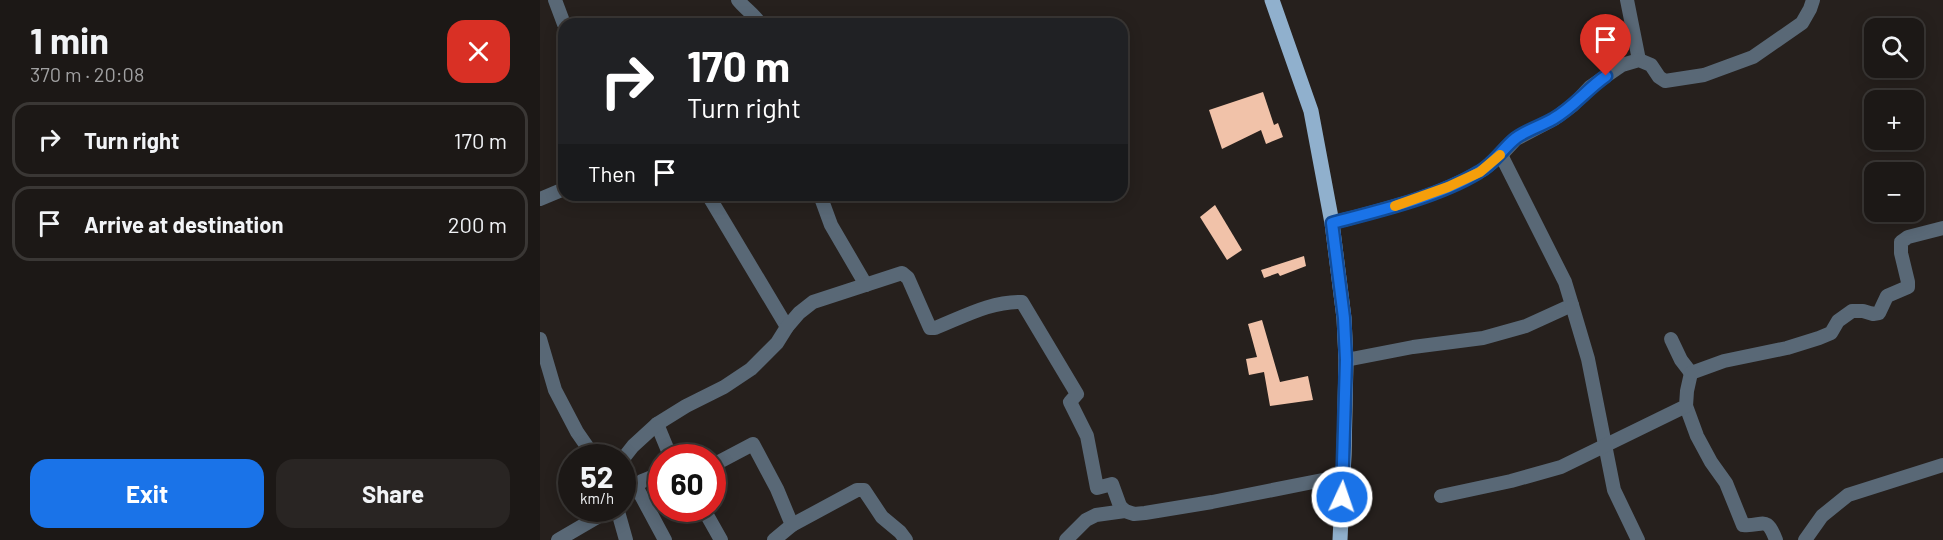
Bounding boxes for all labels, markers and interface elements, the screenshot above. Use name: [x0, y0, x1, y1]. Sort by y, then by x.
pin: [1580, 14, 1631, 76]
text: 1 min: [30, 18, 109, 61]
map controls: [1864, 18, 1924, 222]
button: search: [1864, 18, 1924, 78]
button: close: [447, 20, 510, 83]
icon: arrive: [1589, 23, 1622, 56]
text: 170 m: [687, 40, 790, 90]
icon: right: [588, 42, 666, 120]
text: 370 m · 20:08: [30, 62, 144, 86]
button: +: [1864, 90, 1924, 150]
text: Turn right: [687, 91, 801, 123]
icon: right: [33, 123, 66, 156]
text: Turn right: [84, 127, 179, 153]
text: 170 m: [454, 127, 507, 153]
icon: arrive: [648, 156, 681, 189]
text: Then: [588, 160, 636, 186]
button: −: [1864, 162, 1924, 222]
icon: arrive: [33, 207, 66, 240]
text: Arrive at destination: [84, 211, 283, 237]
text: 200 m: [448, 211, 507, 237]
speed limit sign: 60: [648, 444, 726, 522]
text: 52: [581, 458, 613, 494]
button: Exit: [30, 459, 264, 528]
button: Share: [276, 459, 510, 528]
position arrow: [1310, 465, 1374, 529]
text: km/h: [580, 489, 614, 507]

